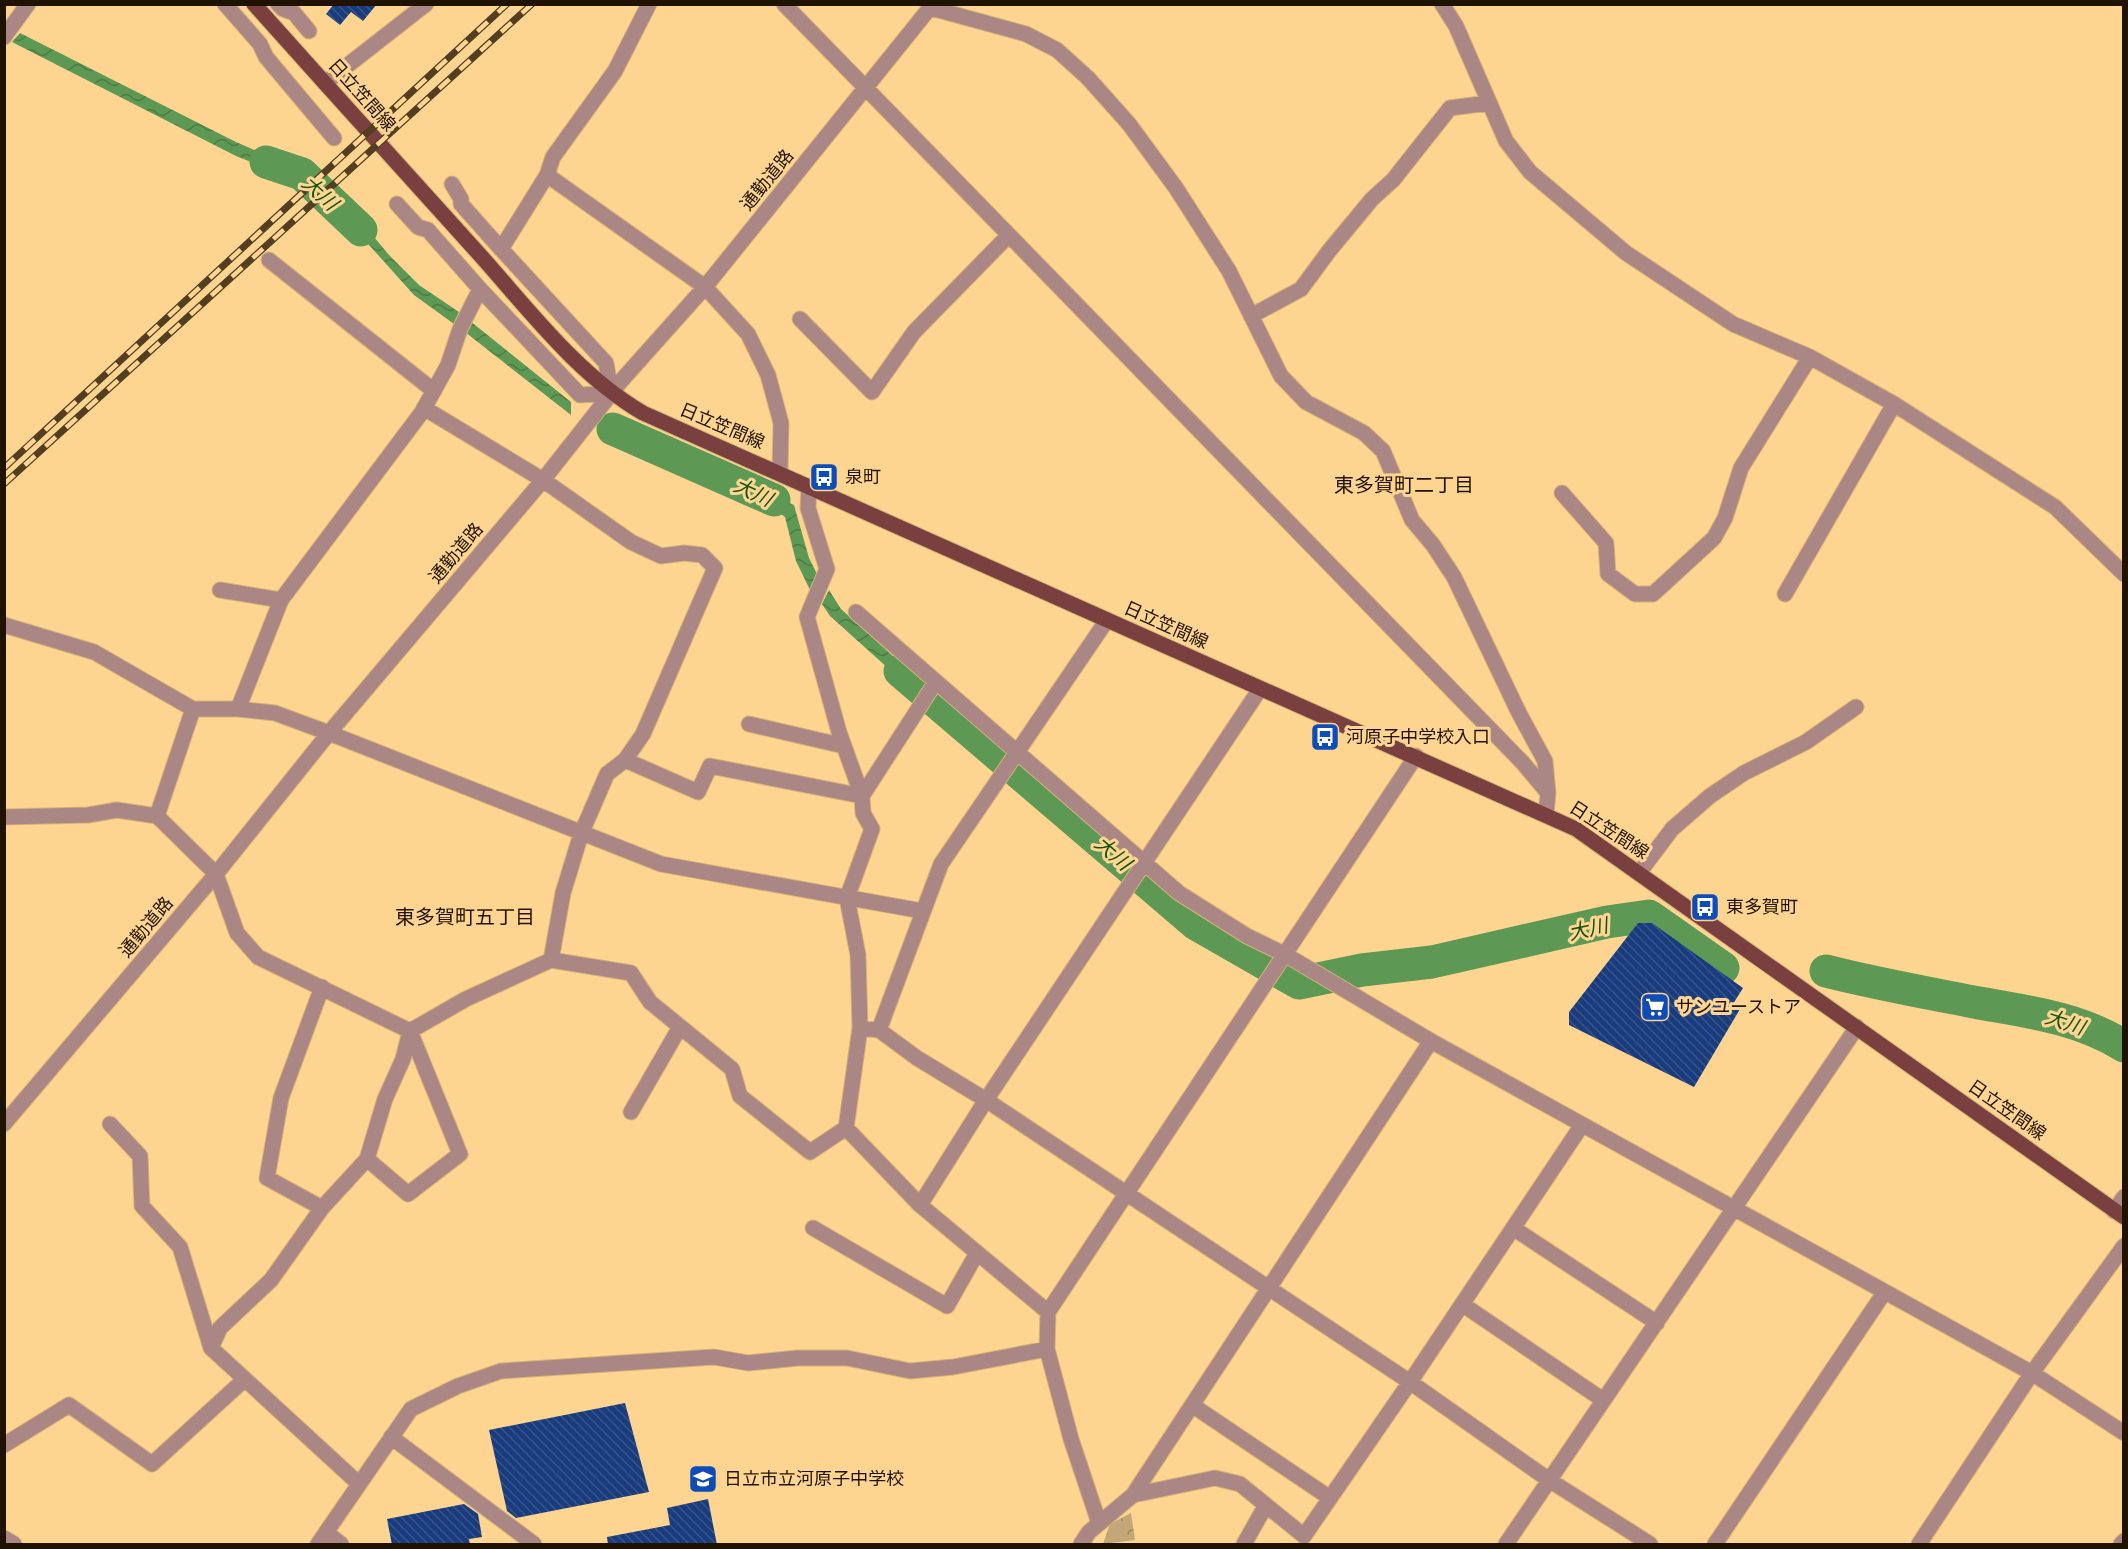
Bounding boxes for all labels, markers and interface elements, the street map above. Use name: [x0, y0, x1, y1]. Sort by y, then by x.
street label: 日立笠間線: [324, 54, 400, 136]
street label: 通勤道路: [736, 145, 798, 215]
water label: 大川: [297, 171, 344, 217]
street label: 日立笠間線: [676, 398, 768, 454]
bus stop icon: 泉町: [808, 461, 840, 493]
place label: 泉町: [845, 466, 881, 488]
water label: 大川: [730, 474, 778, 512]
district label: 東多賀町二丁目: [1334, 474, 1474, 497]
street label: 通勤道路: [424, 518, 488, 588]
street label: 日立笠間線: [1120, 597, 1212, 653]
bus stop icon: 河原子中学校入口: [1309, 721, 1341, 753]
place label: 河原子中学校入口: [1346, 726, 1490, 748]
street label: 日立笠間線: [1565, 796, 1653, 864]
water label: 大川: [1090, 832, 1137, 876]
bus stop icon: 東多賀町: [1689, 891, 1721, 923]
street label: 通勤道路: [114, 892, 178, 962]
place label: 東多賀町: [1726, 896, 1798, 918]
district label: 東多賀町五丁目: [395, 906, 535, 929]
water label: 大川: [1566, 914, 1612, 945]
supermarket icon: サンユーストア: [1639, 991, 1671, 1023]
place label: サンユーストア: [1676, 996, 1801, 1018]
water label: 大川: [2042, 1005, 2089, 1040]
street label: 日立笠間線: [1964, 1075, 2050, 1145]
school or university icon: 日立市立河原子中学校: [687, 1463, 719, 1495]
place label: 日立市立河原子中学校: [724, 1468, 904, 1490]

